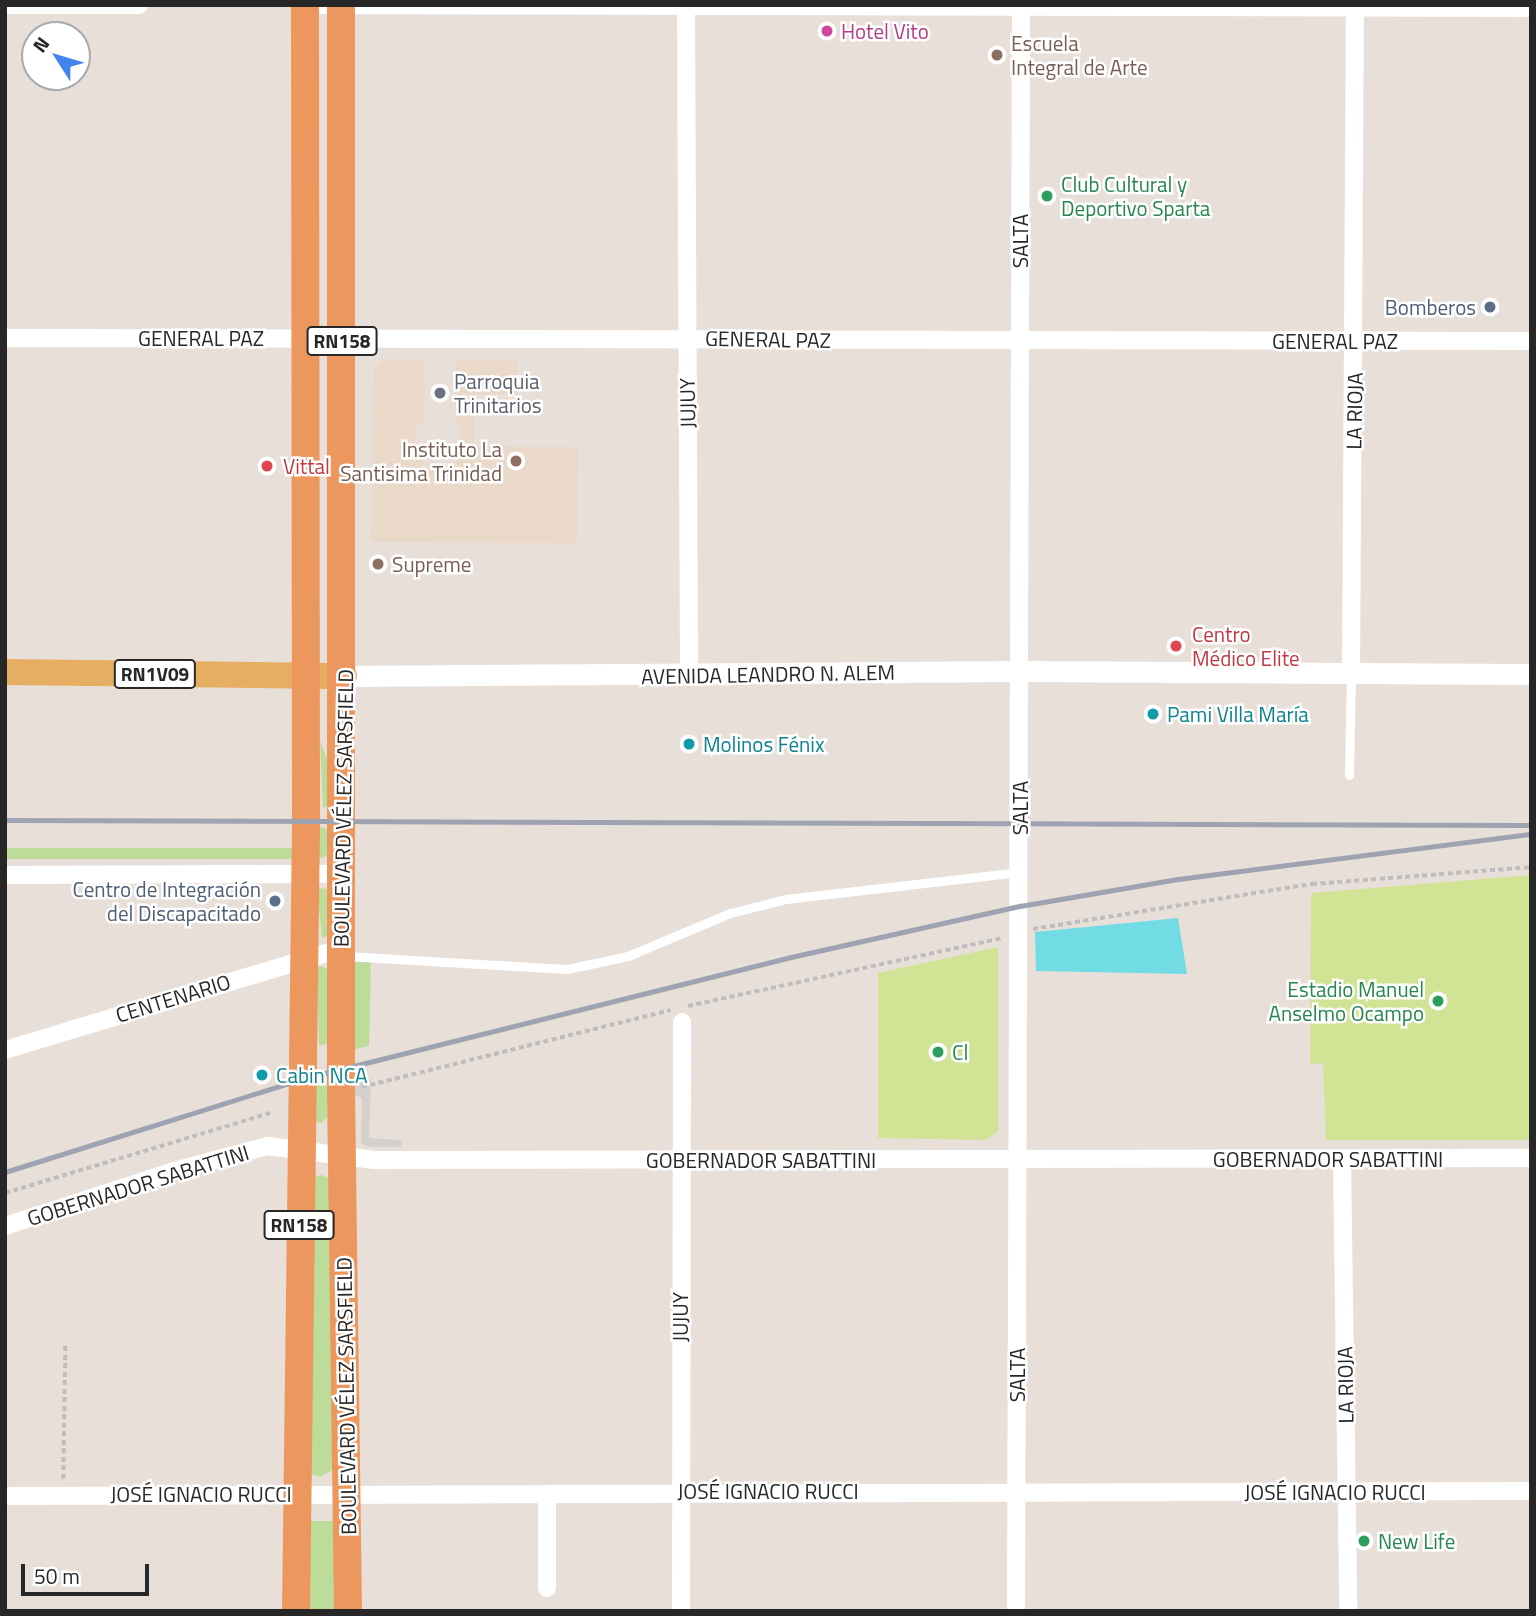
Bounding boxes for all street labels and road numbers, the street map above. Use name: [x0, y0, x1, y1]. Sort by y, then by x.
street label: SALTA: [1007, 214, 1033, 268]
street label: GENERAL PAZ: [138, 325, 264, 351]
street label: GENERAL PAZ: [705, 325, 831, 353]
road number: RN158: [305, 326, 379, 356]
street label: GENERAL PAZ: [1272, 328, 1398, 354]
street label: LA RIOJA: [1341, 372, 1367, 450]
street label: JUJUY: [674, 378, 700, 428]
road number: RN1V09: [113, 659, 197, 690]
street label: AVENIDA LEANDRO N. ALEM: [641, 659, 895, 689]
street label: BOULEVARD VÉLEZ SARSFIELD: [328, 669, 358, 947]
street label: SALTA: [1007, 781, 1033, 835]
street label: CENTENARIO: [113, 969, 233, 1027]
street label: GOBERNADOR SABATTINI: [24, 1139, 252, 1231]
street label: GOBERNADOR SABATTINI: [1213, 1146, 1443, 1172]
street label: GOBERNADOR SABATTINI: [646, 1147, 876, 1173]
road number: RN158: [262, 1210, 336, 1240]
street label: BOULEVARD VÉLEZ SARSFIELD: [331, 1257, 361, 1535]
street label: JUJUY: [667, 1292, 693, 1342]
street label: LA RIOJA: [1332, 1346, 1358, 1424]
street label: SALTA: [1004, 1348, 1030, 1402]
street label: JOSÉ IGNACIO RUCCI: [677, 1478, 859, 1504]
street label: JOSÉ IGNACIO RUCCI: [1244, 1479, 1426, 1505]
street label: JOSÉ IGNACIO RUCCI: [110, 1481, 292, 1507]

